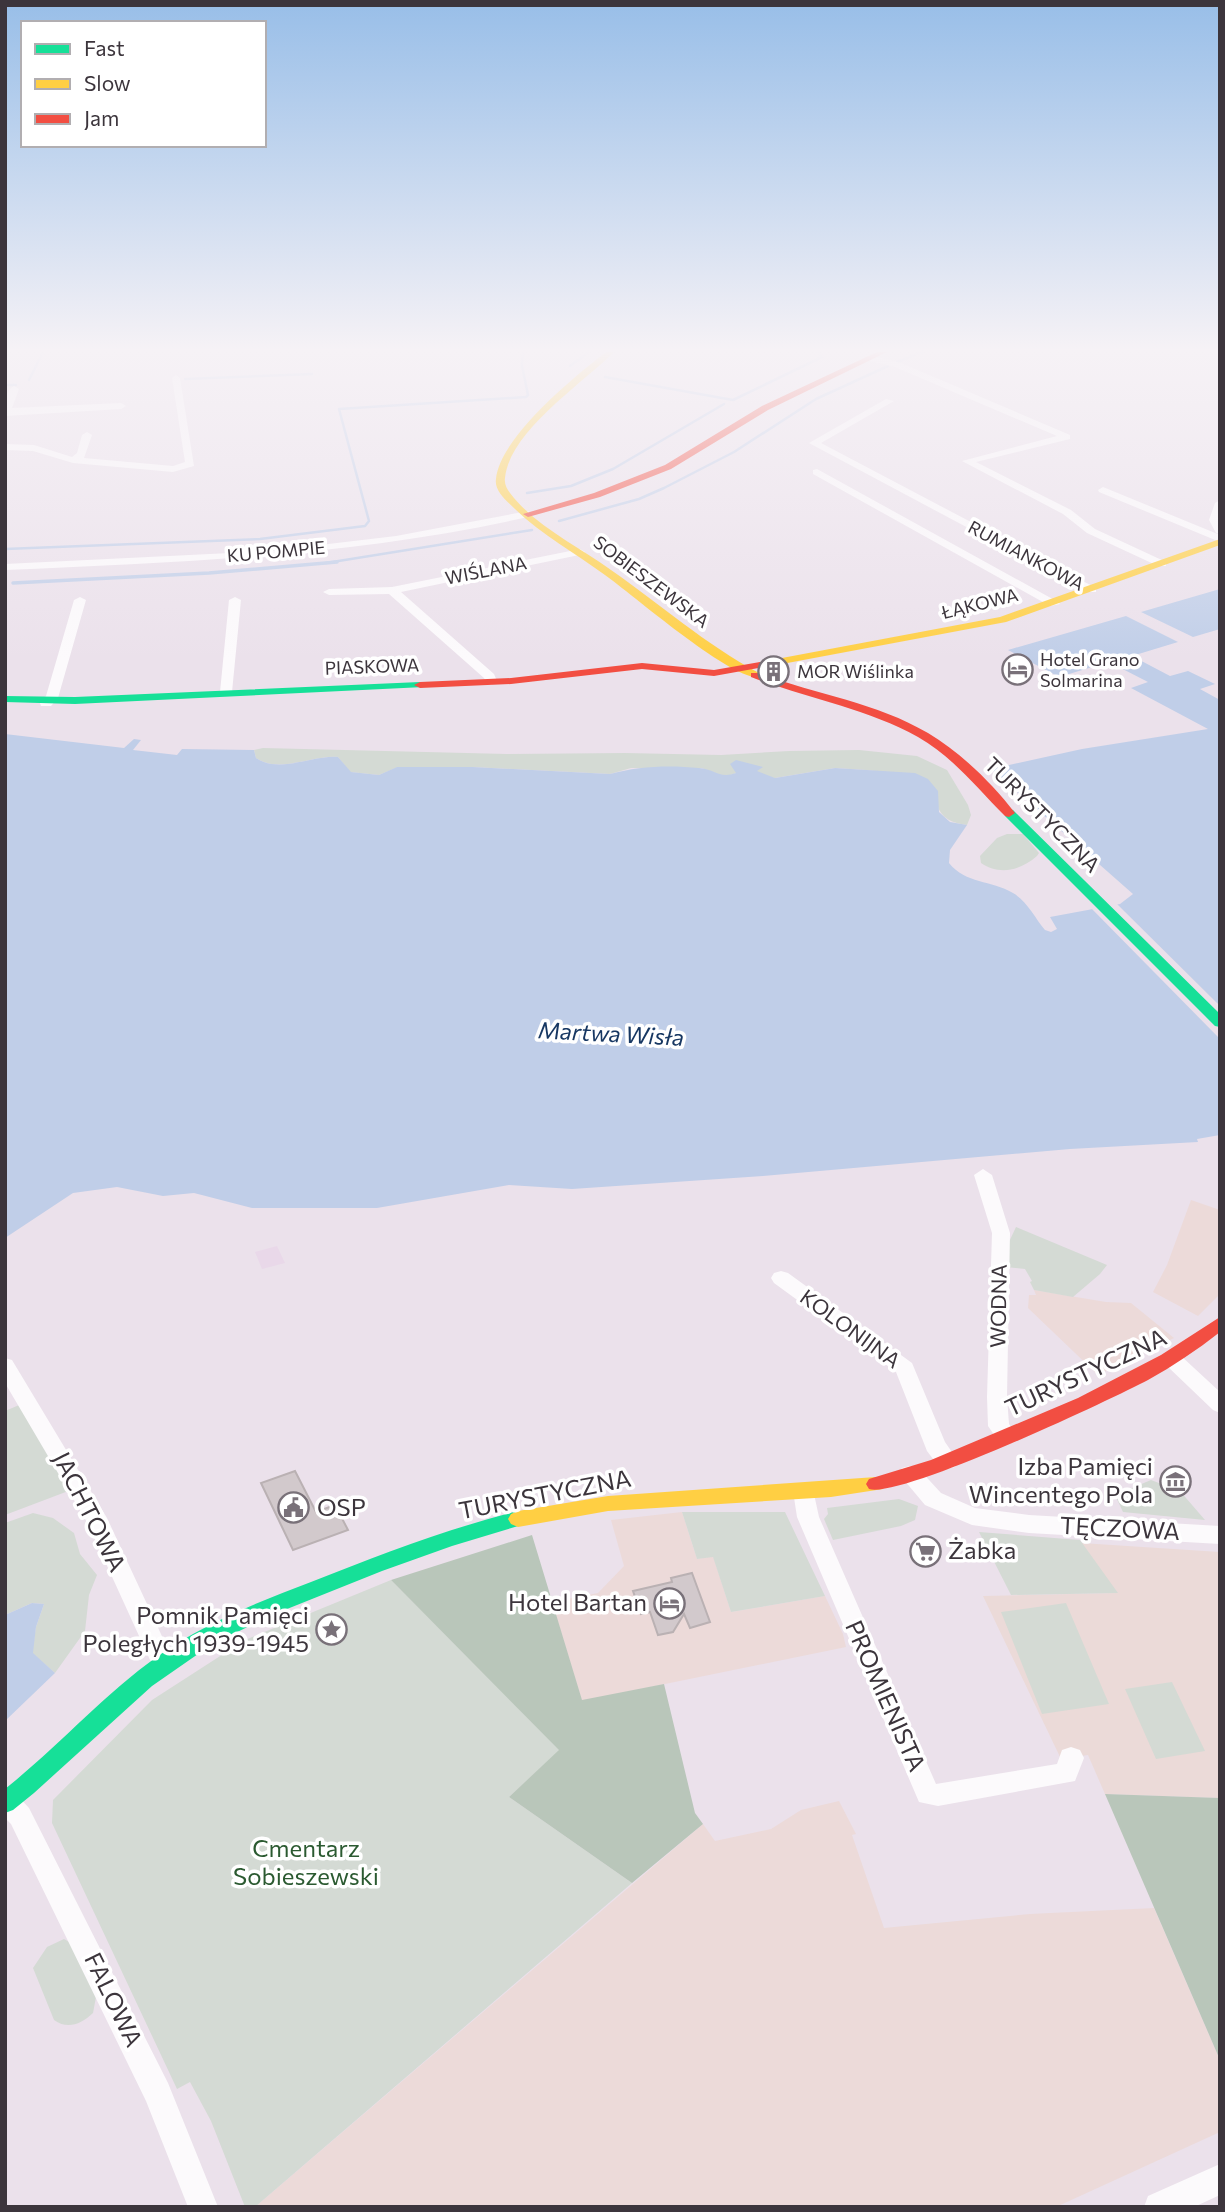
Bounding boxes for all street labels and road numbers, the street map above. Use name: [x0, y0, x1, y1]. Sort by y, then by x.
street label: RUMIANKOWA: [965, 515, 1088, 595]
street label: SOBIESZEWSKA: [589, 531, 714, 632]
street label: KU POMPIE: [226, 536, 326, 566]
street label: WIŚLANA: [443, 551, 528, 589]
street label: ŁĄKOWA: [938, 583, 1020, 623]
street label: PIASKOWA: [324, 653, 420, 679]
street label: TURYSTYCZNA: [980, 751, 1106, 877]
street label: WODNA: [984, 1264, 1011, 1348]
street label: KOLONIJNA: [796, 1283, 906, 1372]
street label: TURYSTYCZNA: [1000, 1322, 1171, 1422]
street label: JACHTOWA: [48, 1447, 133, 1576]
street label: TURYSTYCZNA: [456, 1463, 633, 1524]
street label: TĘCZOWA: [1059, 1510, 1181, 1545]
street label: PROMIENISTA: [840, 1615, 933, 1775]
street label: FALOWA: [79, 1948, 150, 2051]

